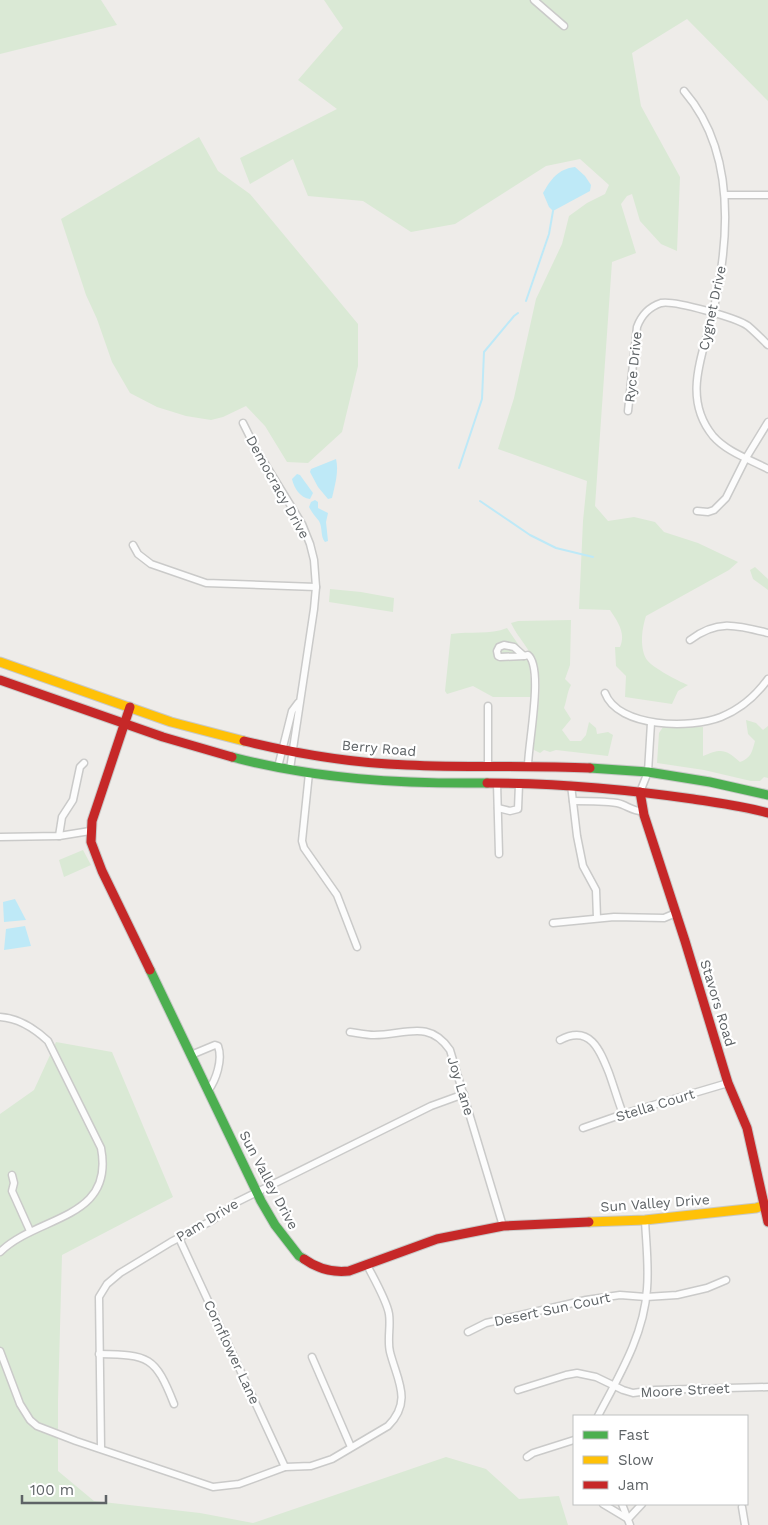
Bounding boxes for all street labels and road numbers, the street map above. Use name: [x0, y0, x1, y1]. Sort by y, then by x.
street label: Cygnet Drive: [695, 264, 729, 352]
street label: Ryce Drive: [621, 331, 645, 403]
street label: Democracy Drive: [243, 433, 313, 541]
street label: Berry Road: [341, 737, 417, 759]
street label: Stavors Road: [697, 958, 739, 1048]
street label: Joy Lane: [444, 1055, 478, 1117]
street label: Stella Court: [614, 1085, 697, 1125]
street label: Sun Valley Drive: [236, 1128, 302, 1232]
street label: Sun Valley Drive: [600, 1191, 710, 1215]
street label: Pam Drive: [173, 1195, 241, 1245]
street label: Desert Sun Court: [492, 1289, 612, 1329]
street label: Cornflower Lane: [201, 1297, 263, 1407]
street label: Moore Street: [640, 1380, 730, 1400]

